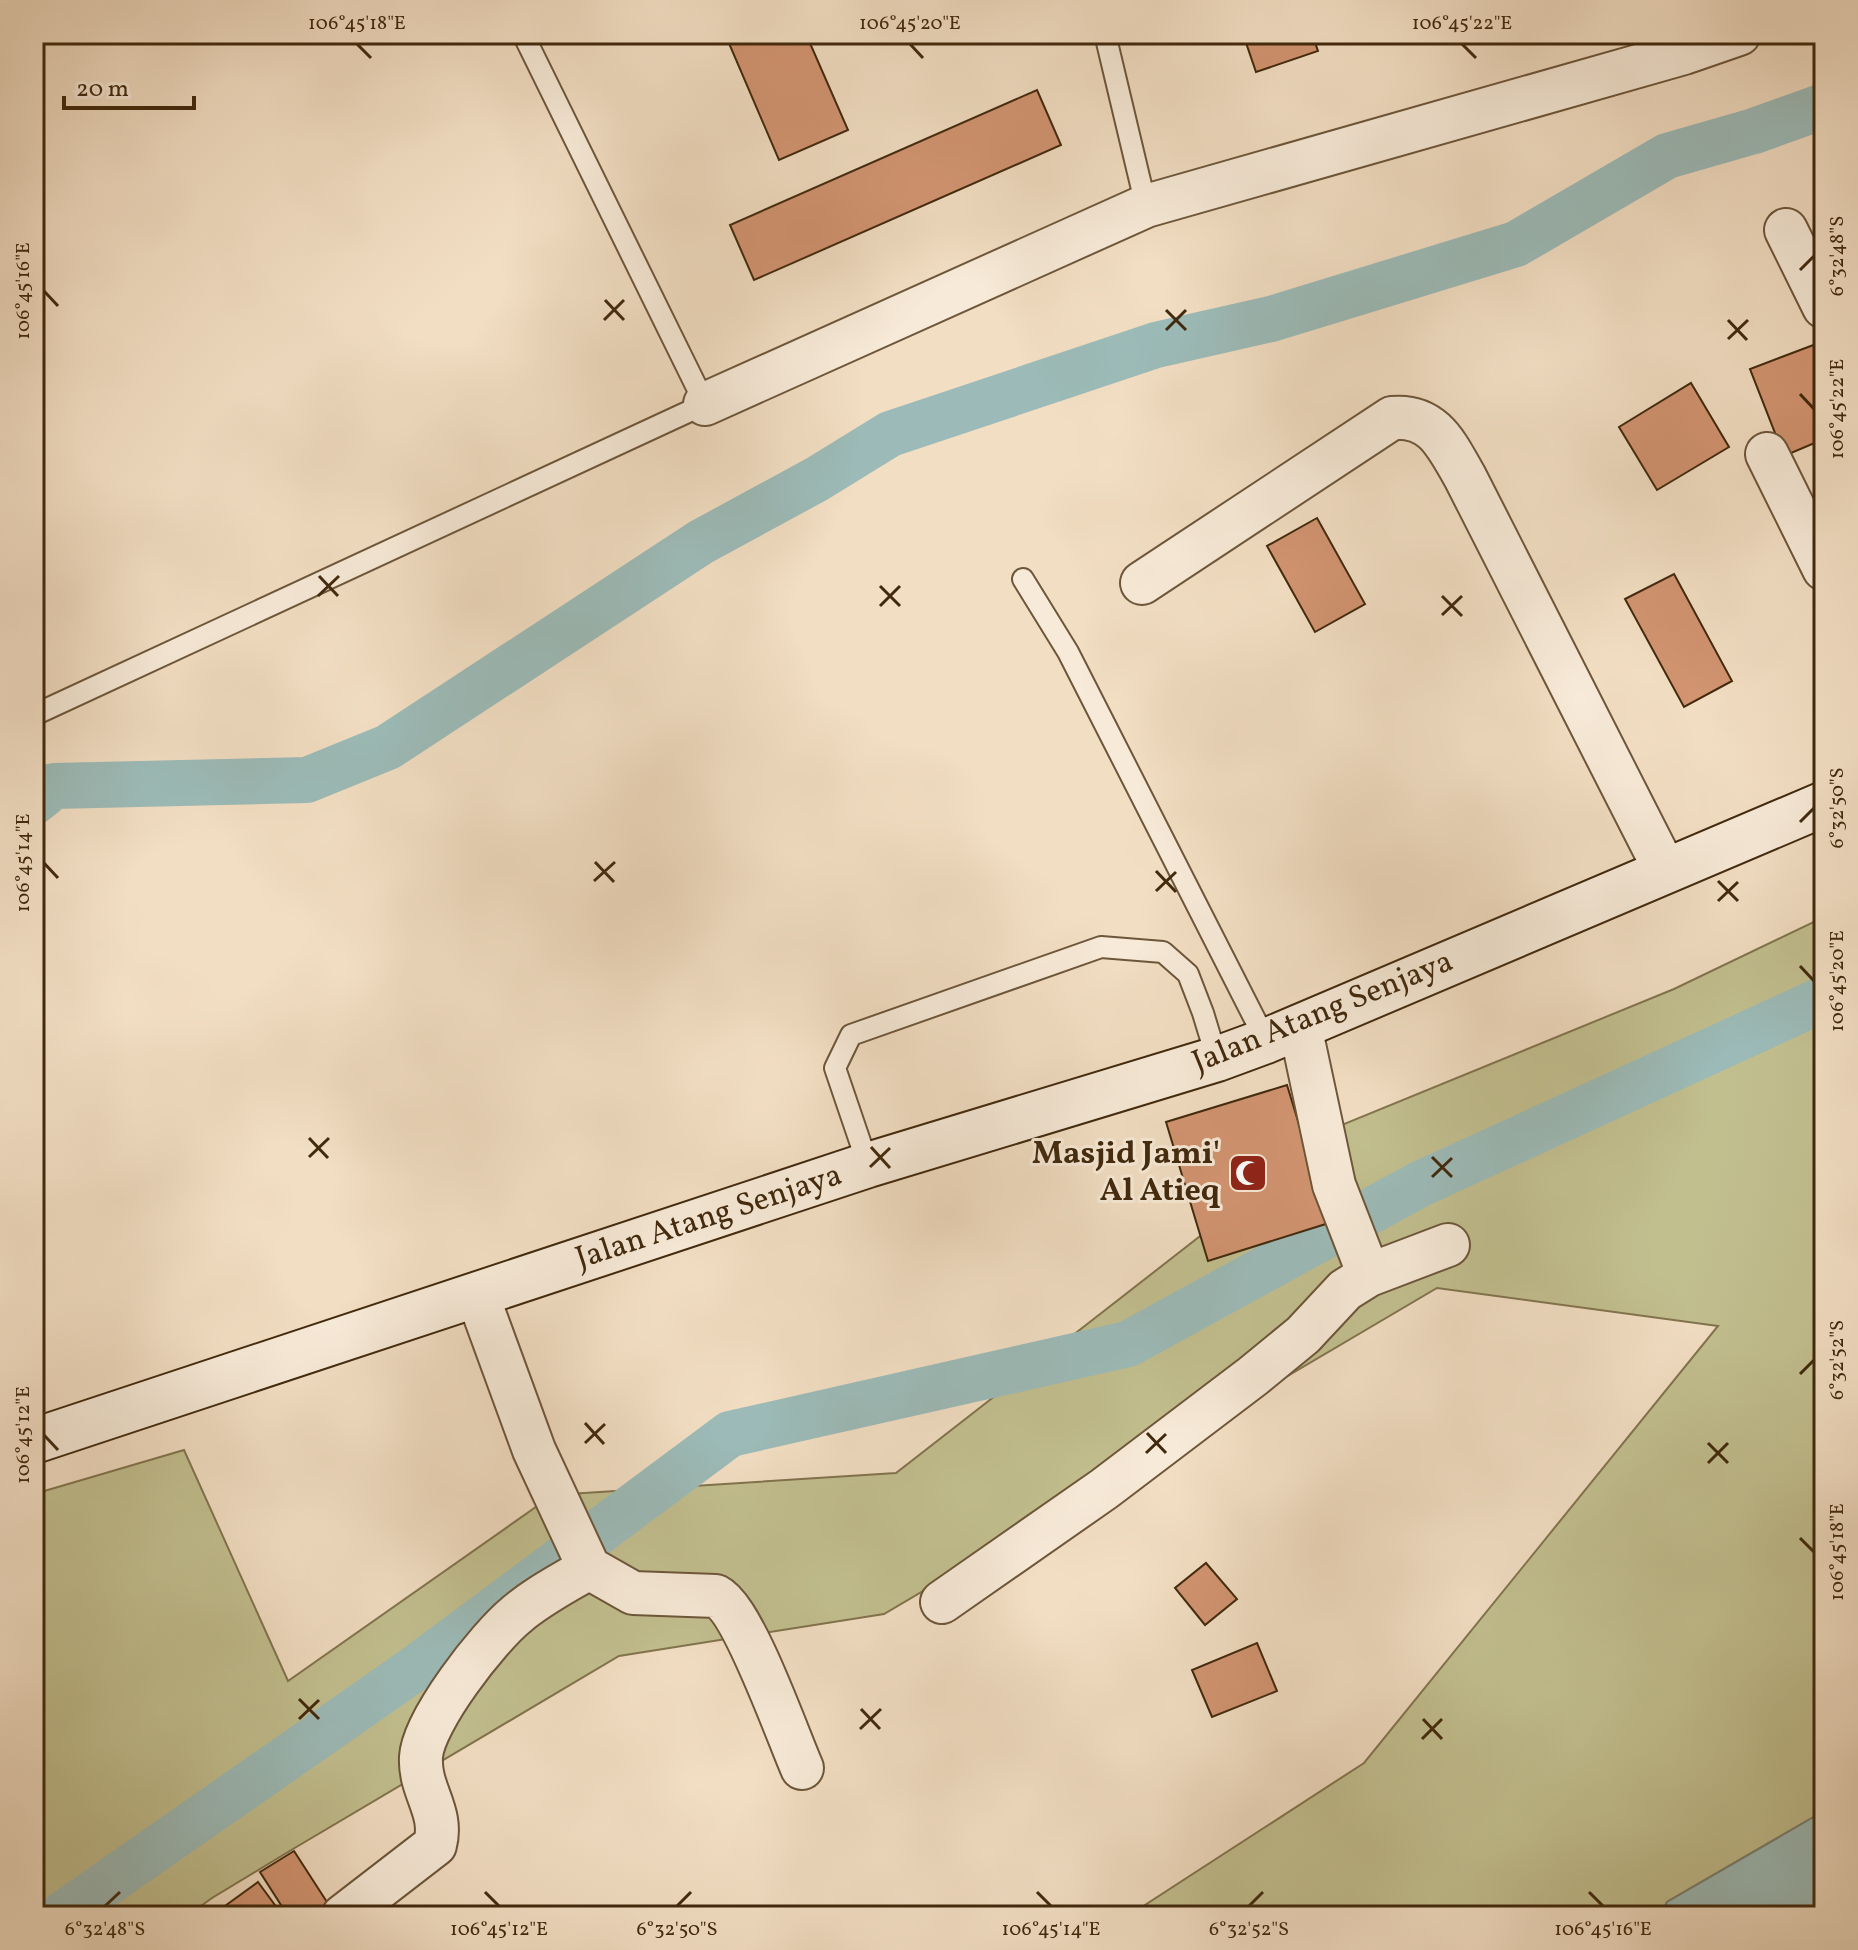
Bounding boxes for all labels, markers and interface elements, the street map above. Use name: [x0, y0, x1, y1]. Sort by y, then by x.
text: 106°45'18"E: [308, 10, 406, 38]
text: 106°45'20"E: [859, 10, 961, 38]
text: 106°45'22"E: [1412, 10, 1512, 38]
scale bar: [64, 60, 194, 110]
text: 20 m: [76, 73, 129, 107]
text: 6°32'48"S: [1824, 216, 1852, 296]
text: 106°45'16"E: [10, 242, 38, 340]
text: 106°45'22"E: [1824, 359, 1852, 459]
text: 6°32'50"S: [1824, 767, 1852, 849]
text: 106°45'14"E: [10, 814, 38, 912]
text: 106°45'20"E: [1824, 930, 1852, 1032]
street label: Jalan Atang Senjaya: [1186, 941, 1460, 1085]
place label: Masjid Jami' Al Atieq: [1032, 1133, 1221, 1214]
mosque icon: Masjid Jami' Al Atieq: [1227, 1152, 1269, 1194]
street label: Jalan Atang Senjaya: [570, 1154, 848, 1282]
text: 6°32'52"S: [1824, 1320, 1852, 1400]
text: 106°45'12"E: [10, 1386, 38, 1484]
text: 106°45'18"E: [1824, 1503, 1852, 1601]
text: 6°32'48"S: [65, 1916, 145, 1944]
text: 106°45'12"E: [450, 1916, 548, 1944]
text: 6°32'50"S: [636, 1916, 718, 1944]
text: 106°45'14"E: [1002, 1916, 1100, 1944]
text: 6°32'52"S: [1209, 1916, 1289, 1944]
text: 106°45'16"E: [1554, 1916, 1652, 1944]

